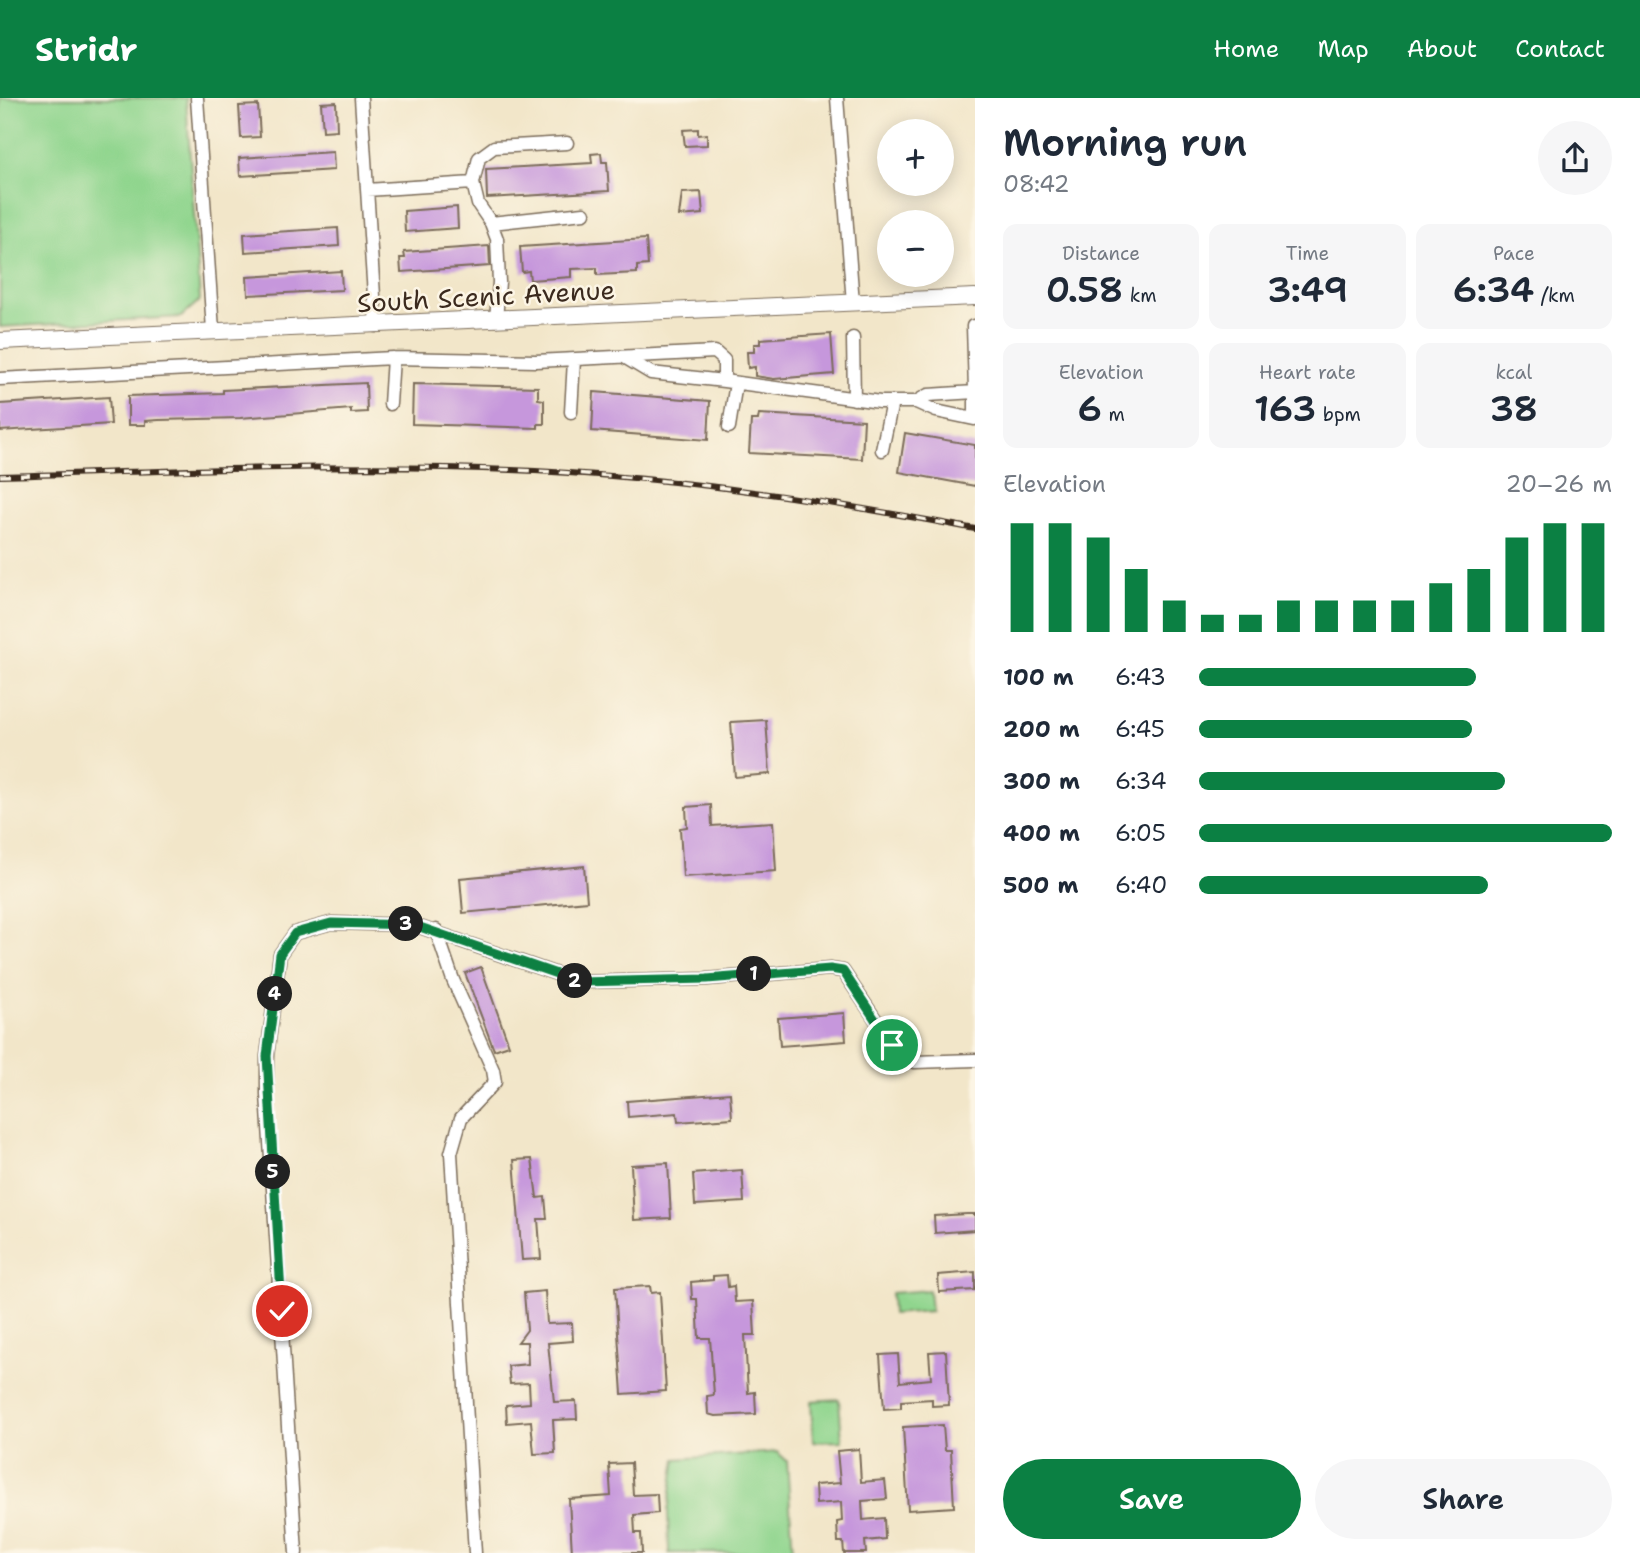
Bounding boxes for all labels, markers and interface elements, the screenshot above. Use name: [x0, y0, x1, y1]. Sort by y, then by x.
text: Stridr: [35, 27, 138, 72]
text: Home: [1213, 33, 1279, 65]
text: Map: [1317, 33, 1369, 65]
text: About: [1407, 33, 1477, 65]
text: Contact: [1515, 33, 1605, 65]
text: Morning run: [1003, 117, 1247, 168]
map controls: [877, 119, 954, 287]
button: +: [877, 119, 954, 196]
button: share: [1538, 121, 1612, 195]
text: 08:42: [1003, 169, 1070, 199]
button: −: [877, 210, 954, 287]
text: Distance: [1062, 241, 1140, 266]
text: Time: [1286, 241, 1329, 266]
text: Pace: [1493, 241, 1535, 266]
text: 0.58: [1046, 266, 1123, 313]
text: 3:49: [1267, 266, 1348, 313]
text: 6:34: [1453, 266, 1534, 313]
street label: South Scenic Avenue: [356, 272, 616, 320]
text: km: [1123, 283, 1157, 308]
text: /km: [1534, 283, 1575, 308]
text: Elevation: [1059, 360, 1144, 385]
text: Heart rate: [1259, 360, 1356, 385]
text: kcal: [1495, 360, 1532, 385]
text: 6: [1077, 385, 1102, 432]
text: 163: [1254, 385, 1316, 432]
text: 38: [1490, 385, 1538, 432]
text: m: [1102, 402, 1125, 427]
text: bpm: [1316, 402, 1361, 427]
text: Elevation: [1003, 469, 1106, 499]
text: 20–26 m: [1506, 469, 1612, 499]
text: 100 m: [1003, 662, 1074, 692]
text: 6:43: [1115, 662, 1166, 692]
text: 200 m: [1003, 714, 1080, 744]
text: 6:45: [1115, 714, 1165, 744]
text: 300 m: [1003, 766, 1080, 796]
text: 6:34: [1115, 766, 1167, 796]
text: 400 m: [1003, 818, 1080, 848]
text: 6:05: [1115, 818, 1166, 848]
text: 500 m: [1003, 870, 1078, 900]
text: 6:40: [1115, 870, 1167, 900]
pin: 3: [388, 906, 424, 942]
text: 3: [399, 911, 412, 936]
pin: 1: [736, 956, 772, 992]
text: 1: [749, 961, 758, 986]
pin: 2: [558, 964, 592, 998]
text: 2: [568, 968, 581, 993]
pin: 4: [258, 976, 292, 1012]
text: 4: [268, 981, 281, 1006]
pin: [862, 1015, 922, 1075]
icon: arrive: [873, 1026, 911, 1064]
pin: 5: [256, 1154, 290, 1190]
text: 5: [267, 1159, 278, 1184]
pin: [252, 1281, 312, 1341]
icon: check: [263, 1292, 301, 1330]
button: Save: [1003, 1459, 1301, 1539]
button: Share: [1315, 1459, 1612, 1539]

